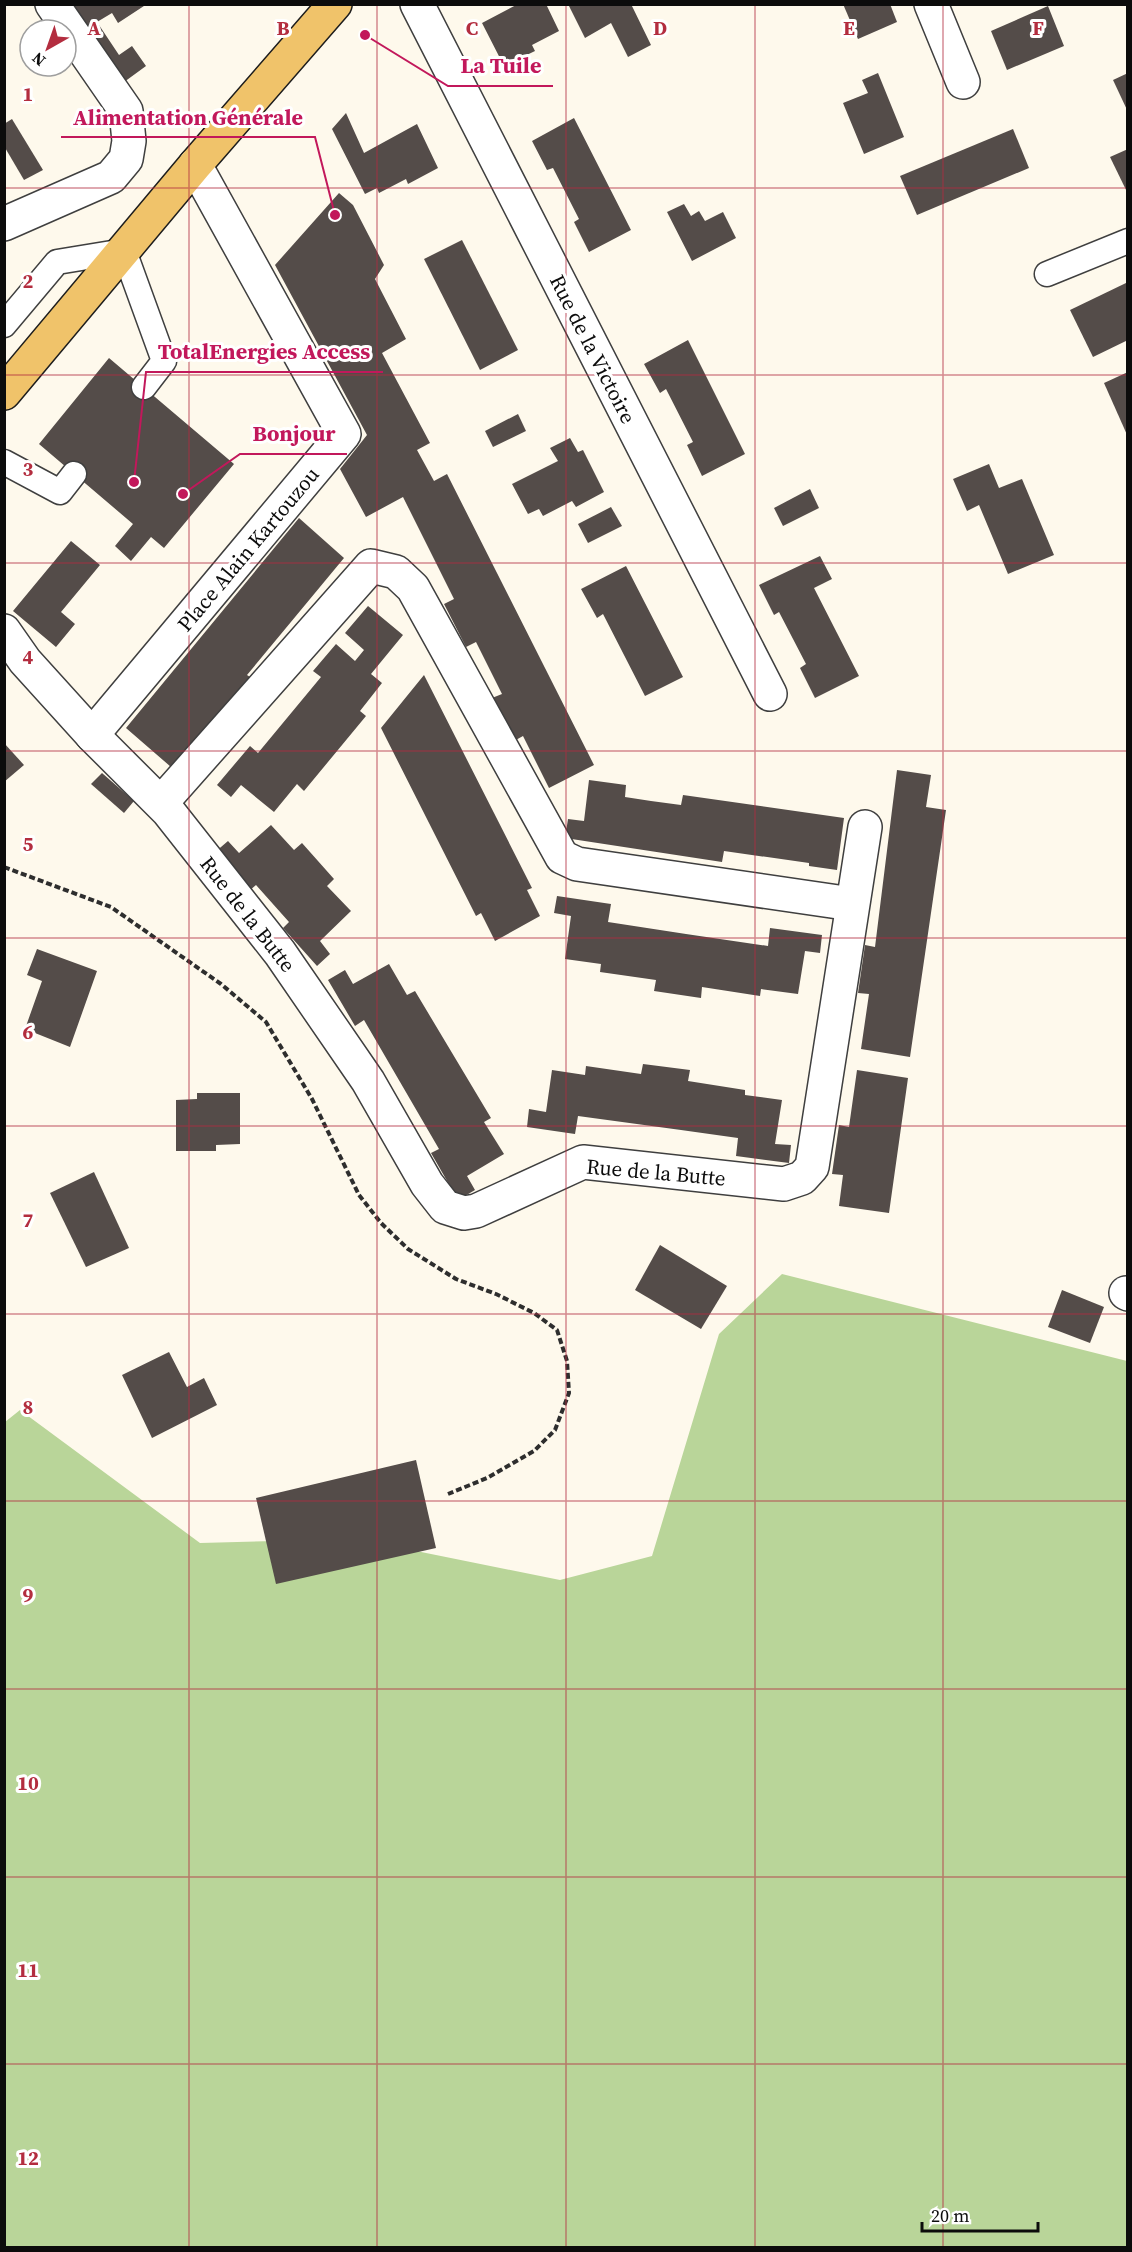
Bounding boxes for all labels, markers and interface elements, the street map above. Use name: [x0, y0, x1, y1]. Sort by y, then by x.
text: A: [87, 14, 101, 42]
text: B: [276, 14, 290, 42]
text: C: [466, 14, 478, 42]
text: D: [653, 14, 667, 42]
text: E: [843, 14, 855, 42]
text: F: [1032, 14, 1044, 42]
north arrow: [18, 18, 78, 78]
callout: La Tuile: [448, 46, 553, 86]
text: N: [27, 47, 50, 72]
text: La Tuile: [461, 50, 541, 80]
text: 1: [23, 80, 33, 108]
callout: Alimentation Générale: [61, 97, 315, 137]
text: Alimentation Générale: [73, 102, 303, 132]
text: 2: [23, 267, 34, 295]
street label: Rue de la Victoire: [543, 270, 643, 428]
callout: TotalEnergies Access: [146, 332, 383, 372]
text: TotalEnergies Access: [158, 336, 370, 366]
callout: Bonjour: [240, 414, 347, 454]
text: Bonjour: [252, 418, 336, 448]
text: 3: [23, 455, 34, 483]
street label: Place Alain Kartouzou: [170, 461, 326, 637]
text: 4: [23, 643, 34, 671]
text: 5: [23, 830, 34, 858]
street label: Rue de la Butte: [194, 850, 302, 978]
text: 6: [23, 1018, 34, 1046]
street label: Rue de la Butte: [585, 1151, 727, 1193]
text: 7: [23, 1206, 34, 1234]
text: 8: [23, 1393, 33, 1421]
text: 9: [23, 1581, 34, 1609]
text: 10: [17, 1769, 39, 1797]
text: 11: [17, 1956, 39, 1984]
text: 12: [17, 2144, 39, 2172]
scale bar: [922, 2195, 1038, 2233]
text: 20 m: [931, 2203, 969, 2228]

